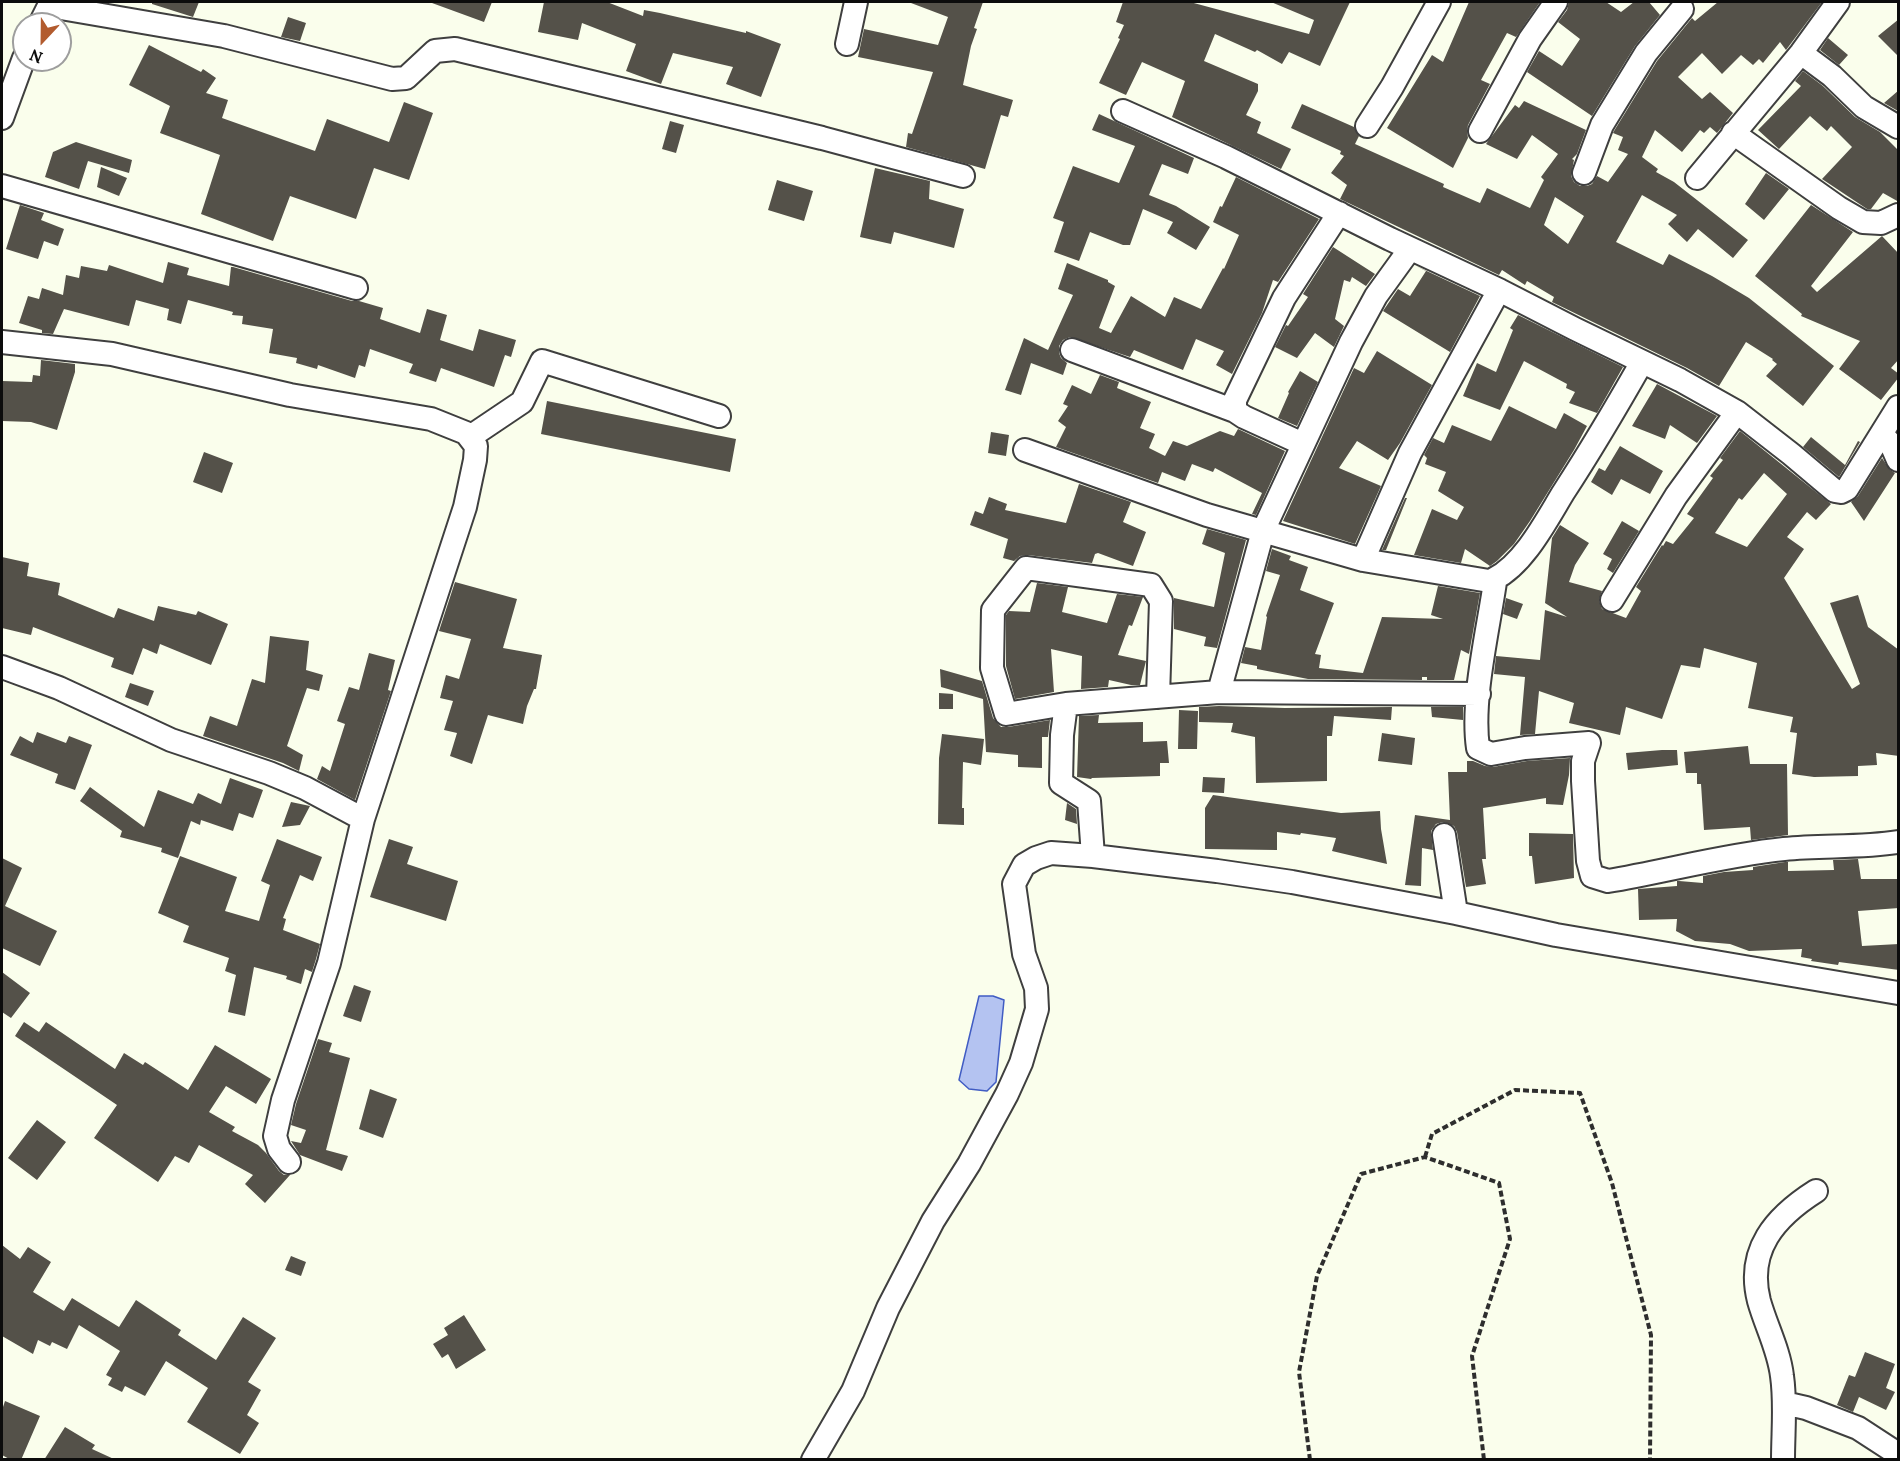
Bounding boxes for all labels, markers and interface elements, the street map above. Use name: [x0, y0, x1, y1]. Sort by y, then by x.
north arrow: [12, 12, 72, 72]
text: N: [27, 45, 45, 68]

